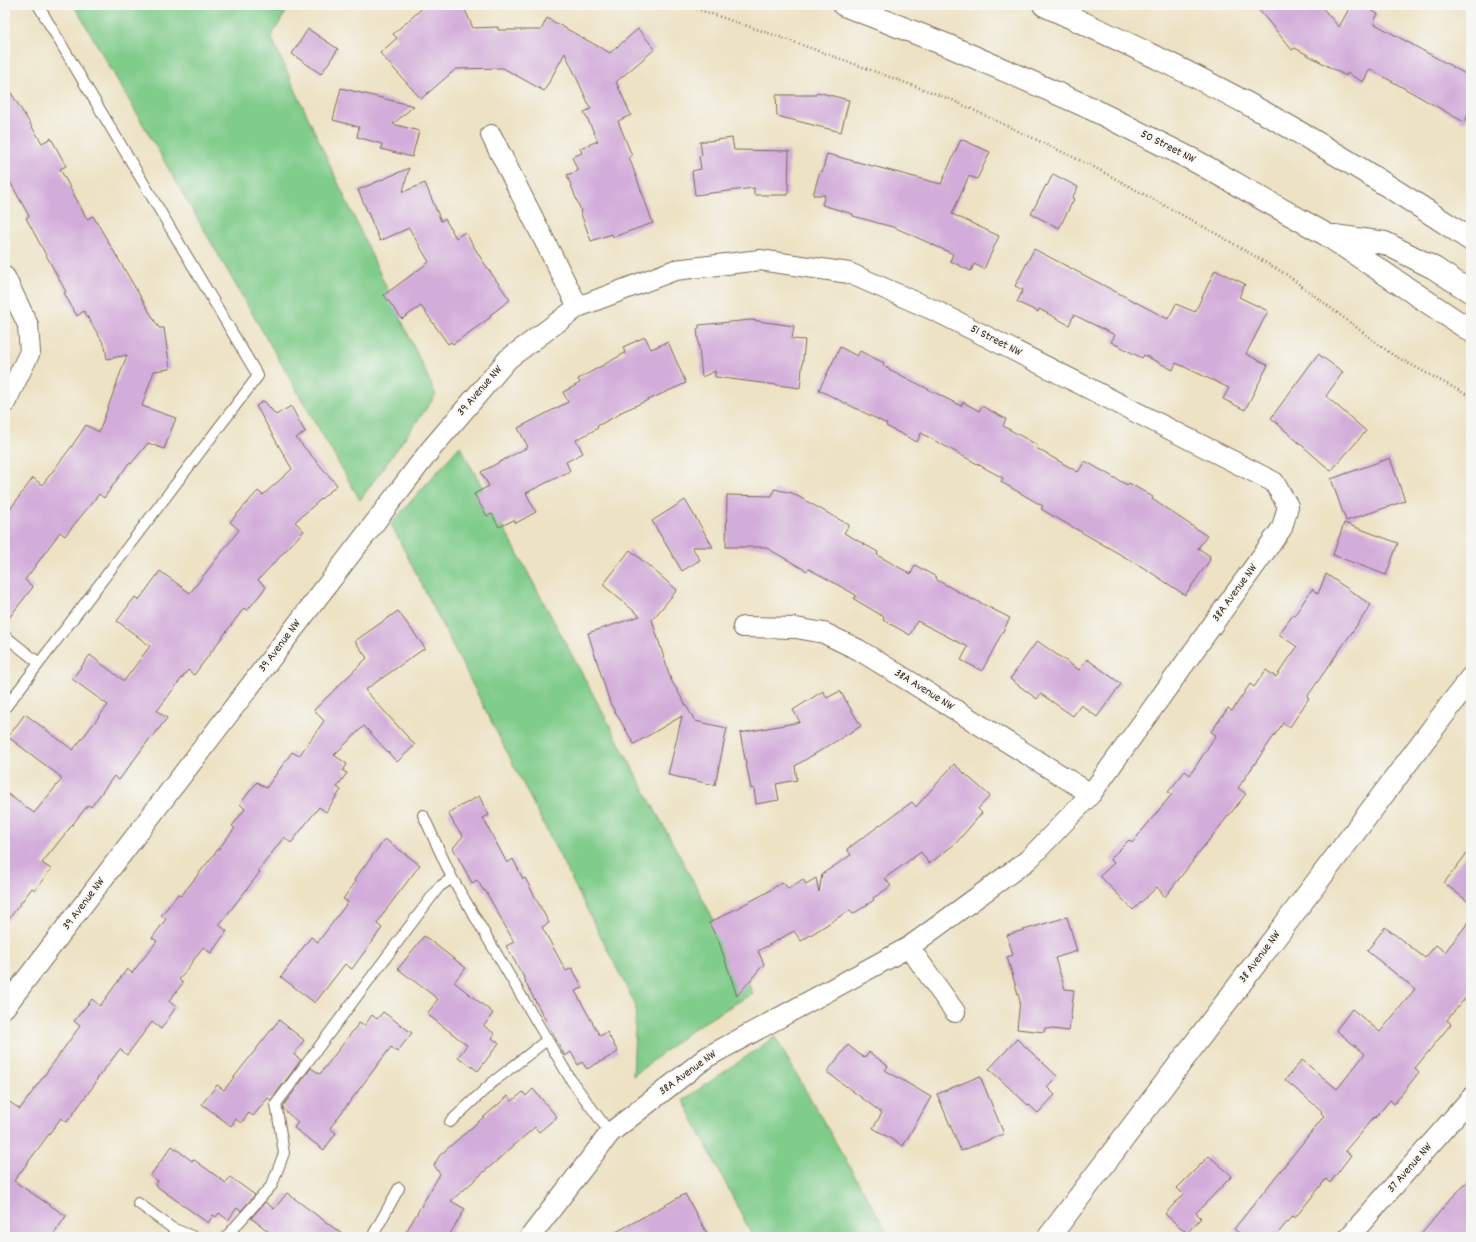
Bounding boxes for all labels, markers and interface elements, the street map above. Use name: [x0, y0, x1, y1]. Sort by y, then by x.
street label: 50 Street NW: [1138, 126, 1198, 168]
street label: 51 Street NW: [967, 321, 1025, 361]
street label: 39 Avenue NW: [453, 362, 507, 420]
street label: 38A Avenue NW: [1208, 560, 1262, 625]
street label: 39 Avenue NW: [255, 616, 306, 676]
street label: 38A Avenue NW: [891, 665, 957, 715]
street label: 39 Avenue NW: [59, 874, 110, 934]
street label: 38 Avenue NW: [1235, 927, 1285, 987]
street label: 38A Avenue NW: [656, 1046, 721, 1100]
street label: 37 Avenue NW: [1384, 1139, 1437, 1197]

